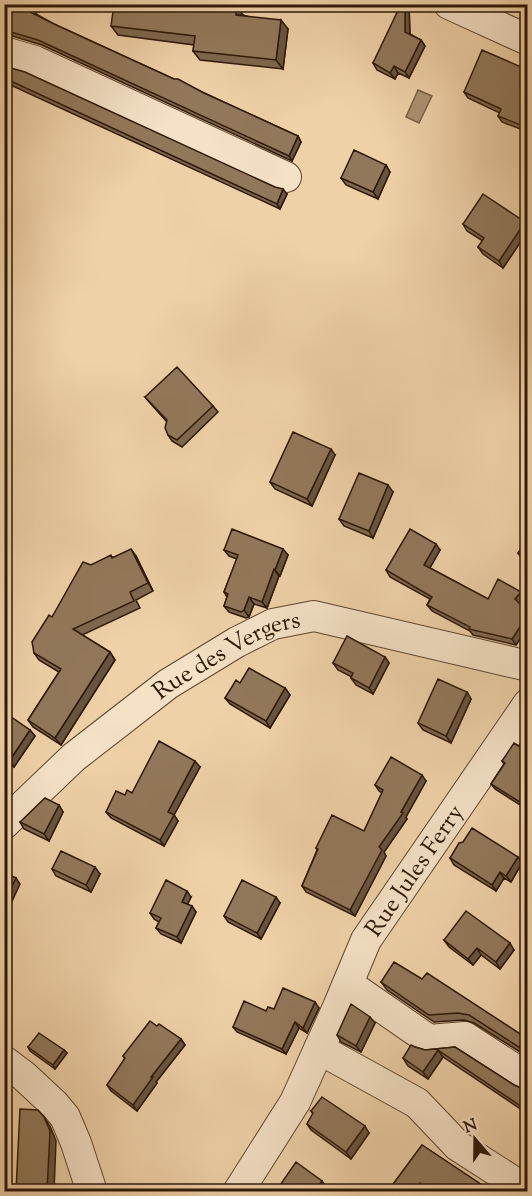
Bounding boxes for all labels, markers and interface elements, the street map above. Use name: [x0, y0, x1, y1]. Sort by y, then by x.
street label: Rue des Vergers: [146, 604, 303, 709]
street label: Rue Jules Ferry: [358, 798, 473, 944]
north arrow: [445, 1109, 505, 1169]
text: N: [461, 1114, 481, 1140]

